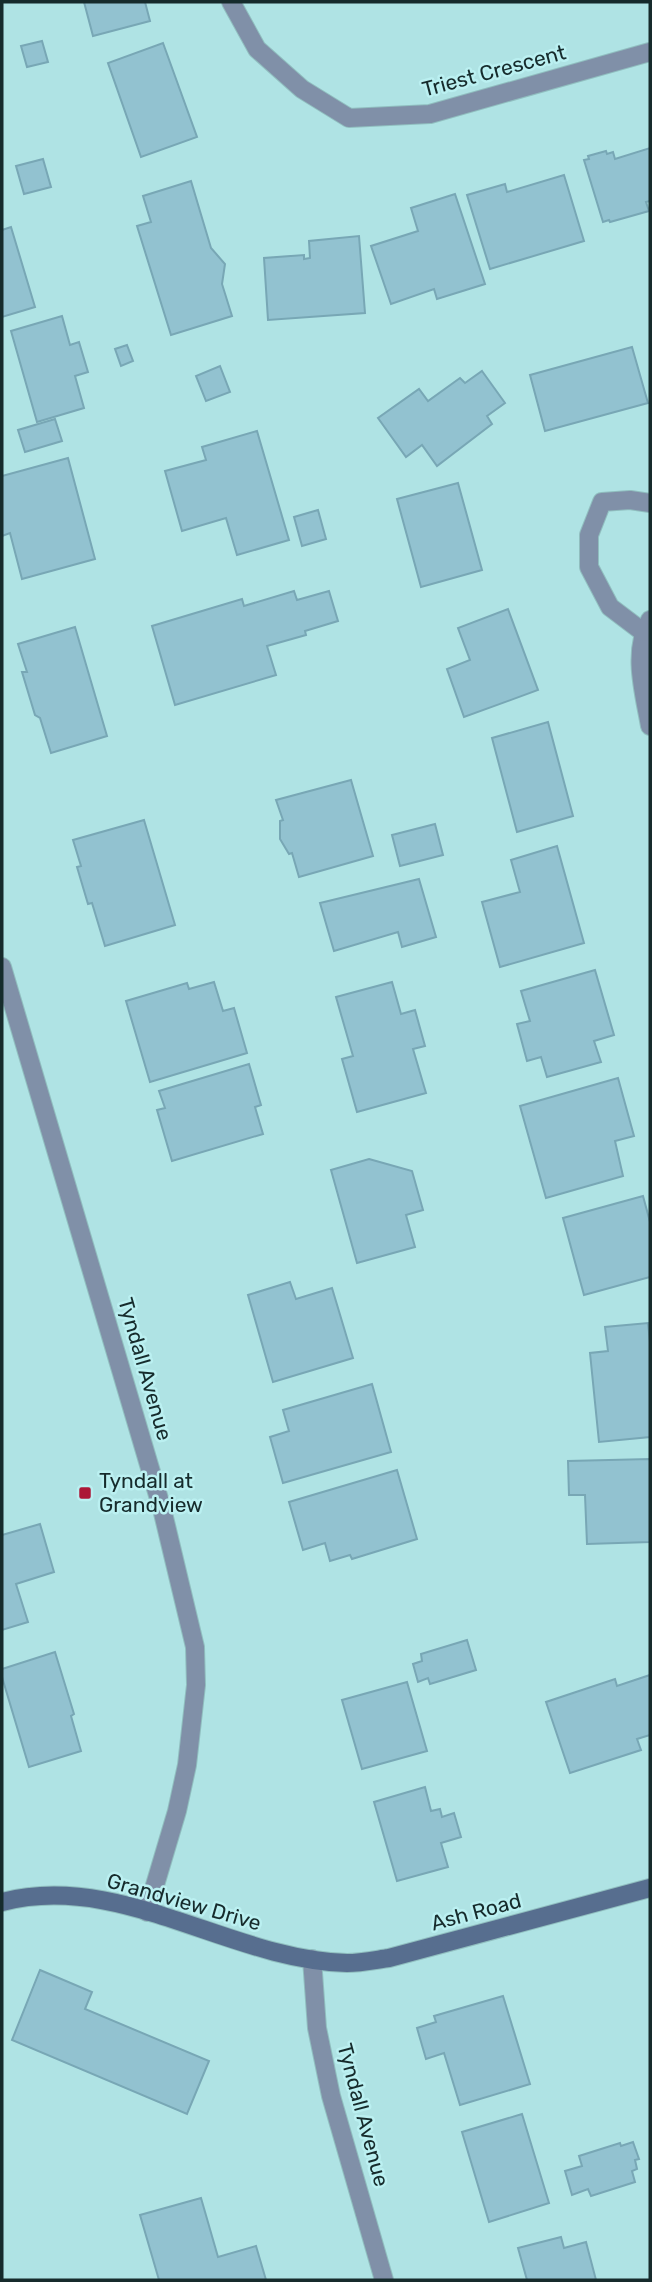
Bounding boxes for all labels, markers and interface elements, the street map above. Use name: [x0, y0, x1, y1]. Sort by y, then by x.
street label: Triest Crescent: [419, 39, 568, 102]
street label: Tyndall Avenue: [113, 1295, 178, 1443]
place label: Tyndall at Grandview: [99, 1468, 203, 1517]
marker: Tyndall at Grandview: [77, 1485, 93, 1501]
street label: Grandview Drive: [104, 1868, 264, 1935]
street label: Ash Road: [428, 1887, 524, 1936]
street label: Tyndall Avenue: [332, 2041, 395, 2189]

